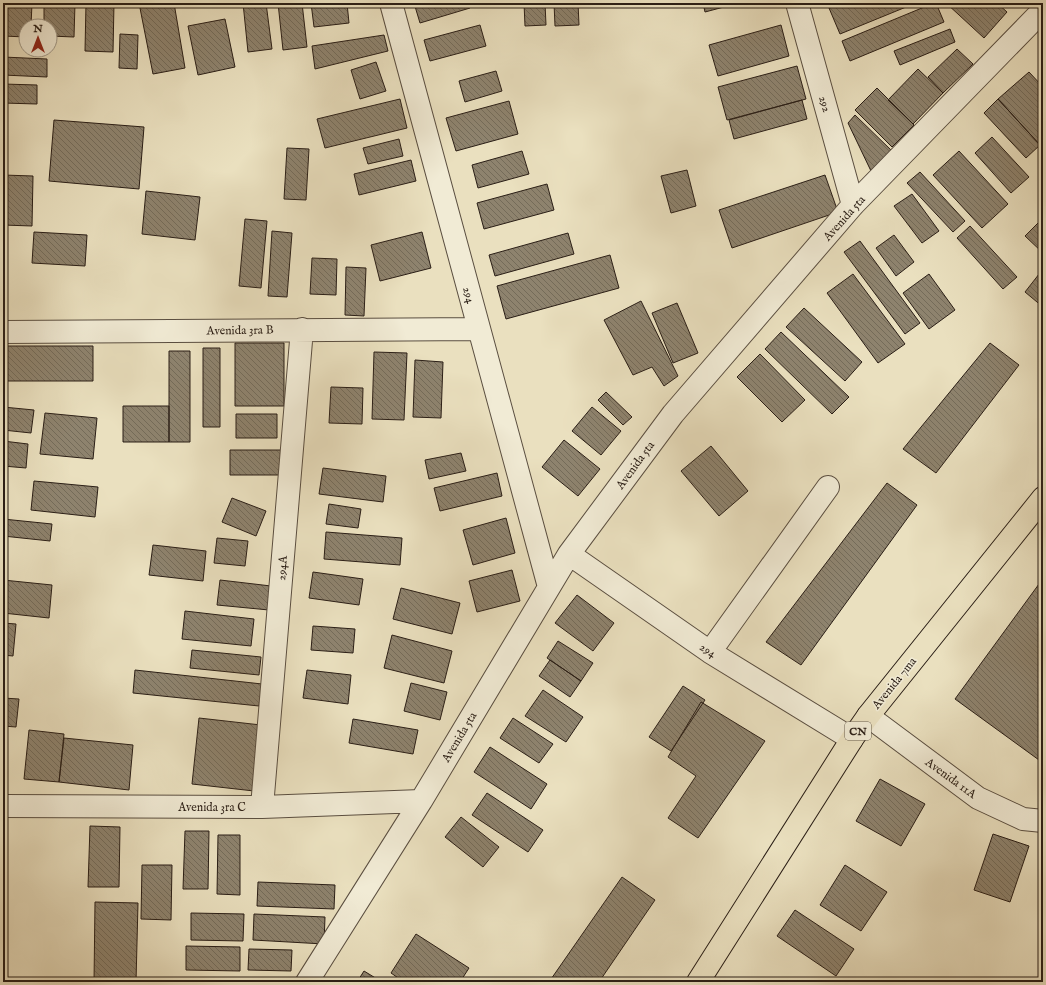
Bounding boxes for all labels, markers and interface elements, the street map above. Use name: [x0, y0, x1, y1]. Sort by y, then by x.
north arrow: [18, 18, 58, 58]
text: N: [32, 22, 43, 36]
street label: 292: [815, 94, 834, 114]
street label: Avenida 5ta: [819, 192, 869, 245]
street label: 294: [459, 285, 478, 305]
street label: Avenida 3ra B: [205, 322, 274, 339]
street label: Avenida 5ta: [612, 438, 658, 493]
street label: 294A: [274, 554, 291, 581]
street label: 294: [697, 640, 719, 661]
street label: Avenida 7ma: [868, 654, 920, 713]
street label: Avenida 5ta: [438, 709, 481, 766]
road number: CN: [845, 722, 871, 740]
street label: Avenida 11A: [921, 754, 980, 802]
street label: Avenida 3ra C: [177, 800, 246, 815]

